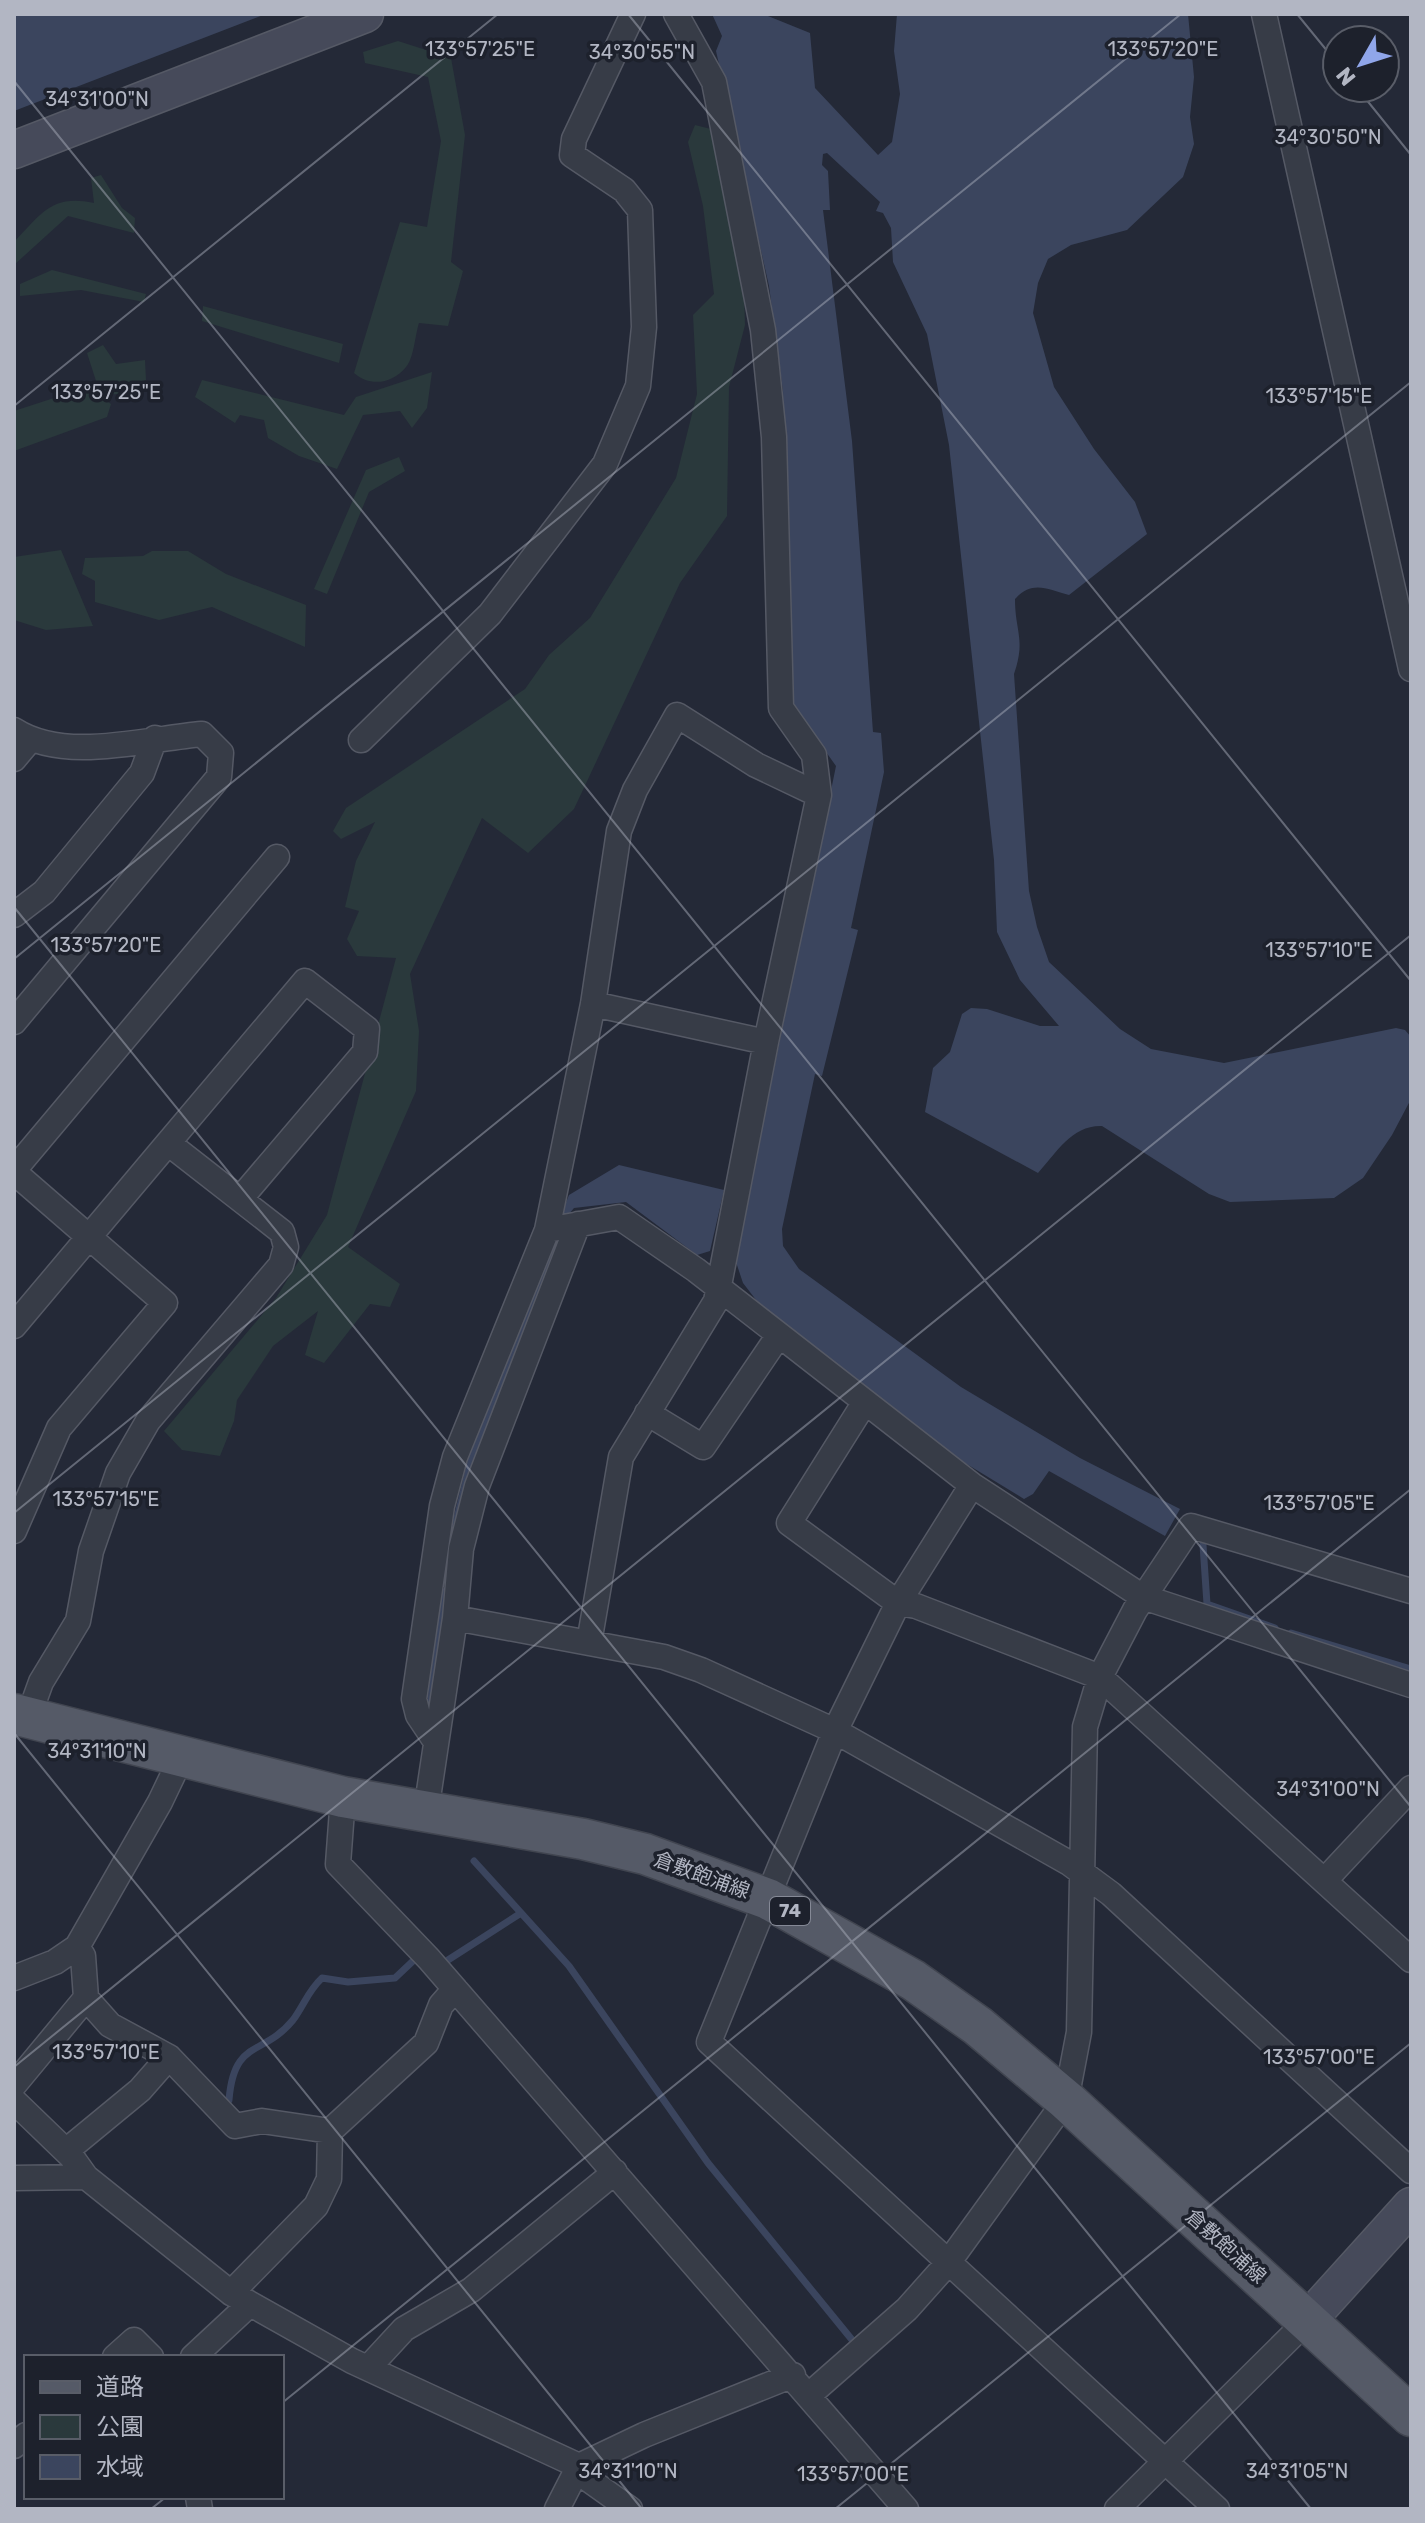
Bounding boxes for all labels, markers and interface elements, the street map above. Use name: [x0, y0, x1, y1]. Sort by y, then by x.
north arrow: [1321, 24, 1401, 104]
text: 133°57'25"E: [425, 37, 535, 61]
text: 133°57'20"E: [1108, 37, 1218, 61]
text: 34°30'55"N: [589, 40, 695, 64]
text: N: [1330, 62, 1361, 91]
text: 34°31'00"N: [45, 87, 149, 111]
text: 34°30'50"N: [1274, 125, 1382, 149]
text: 133°57'25"E: [51, 380, 161, 404]
text: 133°57'15"E: [1266, 384, 1372, 408]
text: 133°57'20"E: [51, 933, 161, 957]
text: 133°57'10"E: [1265, 938, 1373, 962]
text: 133°57'15"E: [53, 1487, 159, 1511]
text: 133°57'05"E: [1263, 1491, 1375, 1515]
text: 34°31'10"N: [47, 1739, 147, 1763]
text: 34°31'00"N: [1276, 1777, 1380, 1801]
street label: 倉敷飽浦線: [651, 1847, 753, 1903]
road number: 74: [770, 1897, 810, 1925]
text: 133°57'10"E: [52, 2040, 160, 2064]
text: 133°57'00"E: [1263, 2045, 1375, 2069]
street label: 倉敷飽浦線: [1181, 2204, 1271, 2288]
legend: [24, 2355, 284, 2499]
text: 道路: [96, 2373, 144, 2401]
text: 公園: [96, 2413, 144, 2441]
text: 水域: [96, 2453, 144, 2481]
text: 34°31'10"N: [578, 2459, 678, 2483]
text: 34°31'05"N: [1246, 2459, 1348, 2483]
text: 133°57'00"E: [797, 2462, 909, 2486]

